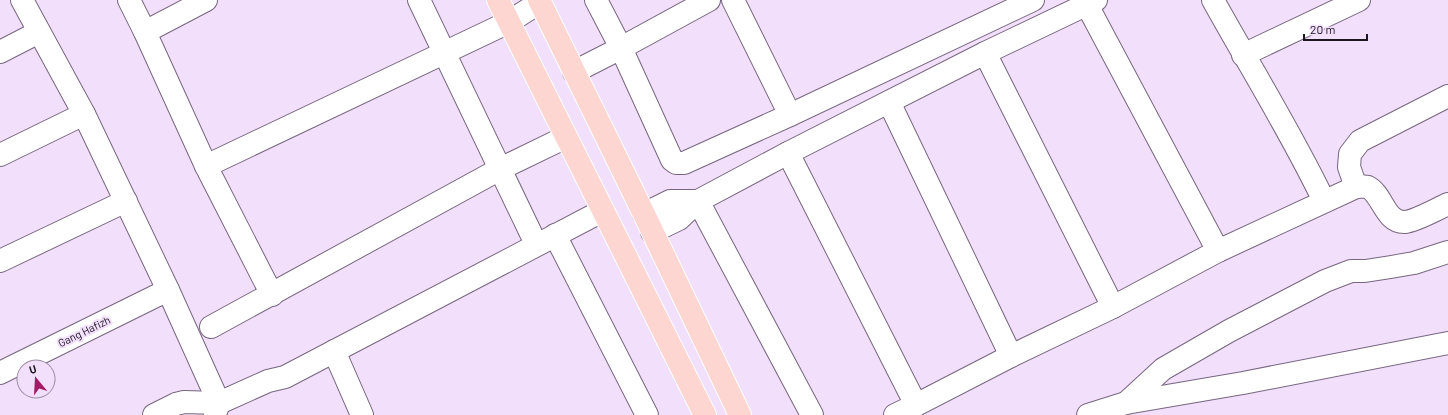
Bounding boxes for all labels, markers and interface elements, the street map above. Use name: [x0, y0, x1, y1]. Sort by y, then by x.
scale bar: [1304, 16, 1367, 42]
text: 20 m: [1310, 22, 1336, 36]
street label: Gang Hafizh: [56, 313, 112, 349]
north arrow: [16, 359, 56, 399]
text: U: [27, 362, 38, 376]

